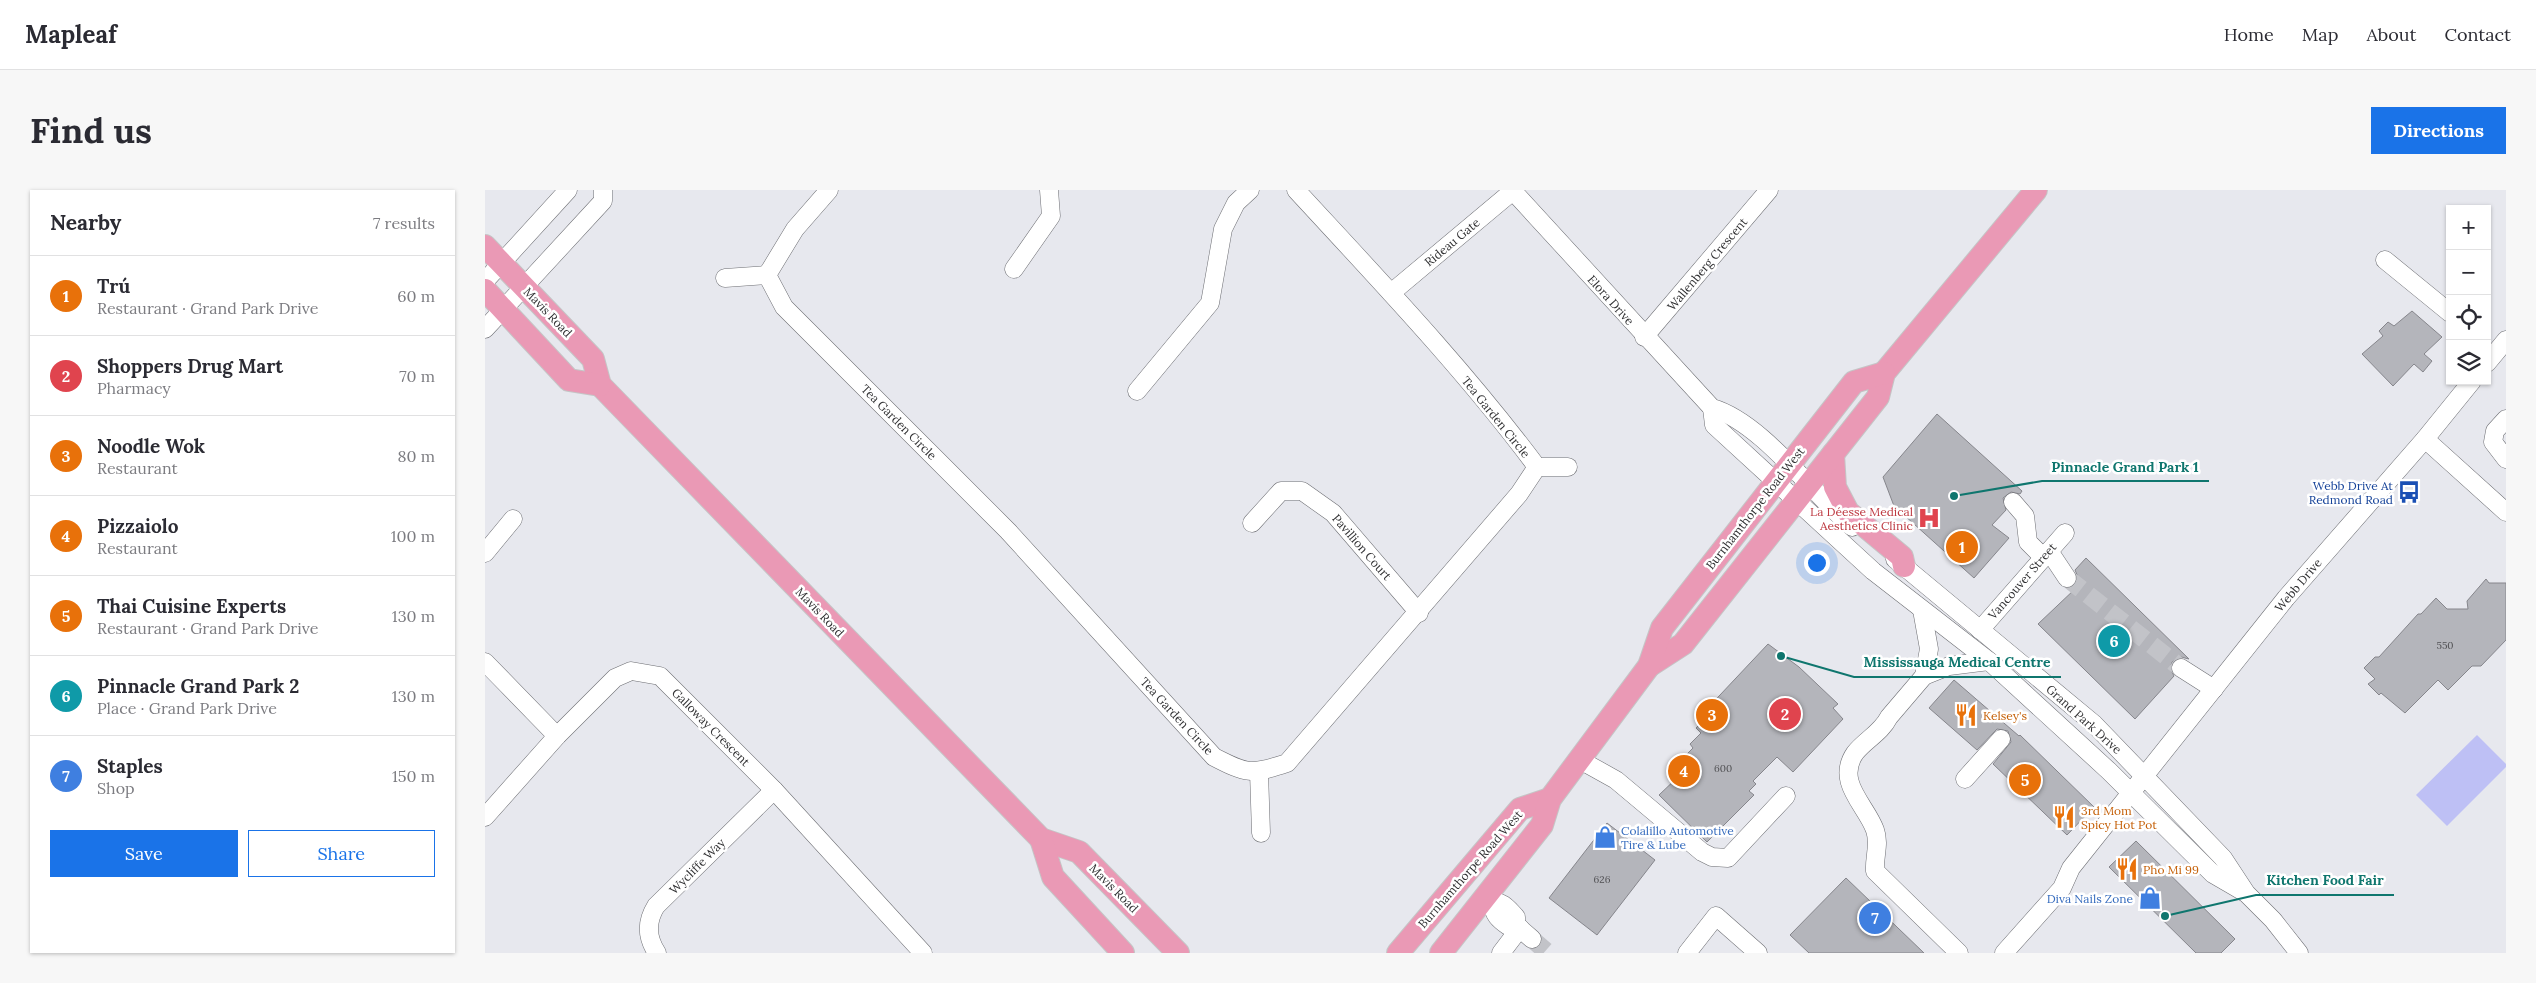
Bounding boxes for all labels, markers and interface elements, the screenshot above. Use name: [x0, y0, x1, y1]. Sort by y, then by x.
text: Mapleaf: [25, 19, 117, 50]
text: Home: [2224, 23, 2274, 46]
text: Map: [2302, 23, 2338, 46]
text: About: [2366, 23, 2416, 46]
text: Contact: [2444, 23, 2511, 46]
button: Directions: [2371, 107, 2506, 154]
text: Find us: [30, 108, 152, 153]
map controls: [2446, 205, 2491, 385]
button: +: [2446, 205, 2491, 250]
text: Nearby: [50, 209, 121, 236]
text: 7 results: [373, 213, 435, 233]
street label: Rideau Gate: [1421, 214, 1483, 269]
street label: Wallenberg Crescent: [1664, 214, 1750, 313]
button: −: [2446, 250, 2491, 295]
street label: Elora Drive: [1585, 272, 1638, 329]
text: Trú: [97, 274, 130, 298]
street label: Mavis Road: [521, 284, 575, 340]
text: 1: [63, 286, 69, 306]
text: 60 m: [397, 286, 435, 306]
button: locate: [2446, 295, 2491, 340]
text: Restaurant · Grand Park Drive: [97, 298, 318, 318]
button: layers: [2446, 340, 2491, 385]
text: Shoppers Drug Mart: [97, 354, 283, 378]
text: 2: [62, 366, 70, 386]
text: 70 m: [399, 366, 435, 386]
street label: Tea Garden Circle: [1459, 373, 1534, 461]
text: Pharmacy: [97, 378, 171, 398]
street label: Tea Garden Circle: [858, 381, 940, 463]
text: Noodle Wok: [97, 434, 205, 458]
street label: Burnhamthorpe Road West: [1703, 444, 1808, 572]
text: 3: [62, 446, 70, 466]
text: 80 m: [398, 446, 435, 466]
callout: Pinnacle Grand Park 1: [2042, 452, 2209, 481]
text: Restaurant: [97, 458, 178, 478]
text: Pinnacle Grand Park 1: [2051, 458, 2199, 476]
place label: Webb Drive At Redmond Road: [2309, 478, 2393, 507]
bus stop icon: Webb Drive At Redmond Road: [2396, 479, 2422, 505]
place label: La Déesse Medical Aesthetics Clinic: [1810, 504, 1913, 533]
hospital icon: La Déesse Medical Aesthetics Clinic: [1916, 505, 1942, 531]
street label: Pavillion Court: [1329, 511, 1395, 583]
text: Pizzaiolo: [97, 514, 178, 538]
text: 4: [62, 526, 70, 546]
text: 100 m: [391, 526, 435, 546]
pin: 1: [1946, 528, 1978, 566]
text: Restaurant: [97, 538, 178, 558]
street label: Vancouver Street: [1984, 539, 2059, 623]
your location: [1804, 550, 1830, 576]
street label: Webb Drive: [2271, 555, 2325, 615]
street label: Mavis Road: [793, 584, 847, 640]
text: Thai Cuisine Experts: [97, 594, 286, 618]
text: 5: [62, 606, 70, 626]
text: 130 m: [392, 606, 435, 626]
text: Restaurant · Grand Park Drive: [97, 618, 318, 638]
pin: 6: [2098, 622, 2130, 660]
house number: 550: [2436, 639, 2454, 652]
callout: Mississauga Medical Centre: [1854, 648, 2061, 677]
text: Mississauga Medical Centre: [1864, 653, 2051, 671]
text: Pinnacle Grand Park 2: [97, 674, 299, 698]
street label: Tea Garden Circle: [1137, 674, 1217, 758]
street label: Grand Park Drive: [2043, 681, 2125, 757]
street label: Galloway Crescent: [669, 685, 753, 769]
text: 6: [61, 686, 71, 706]
text: 130 m: [392, 686, 435, 706]
pin: 2: [1769, 695, 1801, 733]
pin: 3: [1696, 696, 1728, 734]
text: Place · Grand Park Drive: [97, 698, 277, 718]
restaurant icon: Kelsey's: [1953, 702, 1979, 728]
place label: Kelsey's: [1983, 708, 2028, 723]
pin: 4: [1668, 752, 1700, 790]
text: Staples: [97, 754, 163, 778]
pin: 5: [2009, 761, 2041, 799]
house number: 600: [1714, 762, 1732, 775]
text: 7: [62, 766, 70, 786]
text: 150 m: [392, 766, 435, 786]
text: Shop: [97, 778, 135, 798]
place label: 3rd Mom Spicy Hot Pot: [2081, 803, 2157, 832]
restaurant icon: 3rd Mom Spicy Hot Pot: [2051, 804, 2077, 830]
street label: Burnhamthorpe Road West: [1415, 807, 1525, 931]
place label: Colalillo Automotive Tire & Lube: [1621, 823, 1734, 852]
shop icon: Colalillo Automotive Tire & Lube: [1592, 824, 1618, 850]
button: Save: [50, 830, 238, 877]
button: Share: [248, 830, 435, 877]
street label: Wycliffe Way: [666, 835, 728, 897]
restaurant icon: Pho Mi 99: [2114, 856, 2140, 882]
street label: Mavis Road: [1086, 860, 1142, 916]
place label: Pho Mi 99: [2143, 862, 2199, 877]
callout: Kitchen Food Fair: [2256, 866, 2394, 895]
text: Kitchen Food Fair: [2266, 871, 2384, 889]
house number: 626: [1594, 873, 1611, 886]
shop icon: Diva Nails Zone: [2137, 885, 2163, 911]
place label: Diva Nails Zone: [2047, 891, 2133, 906]
pin: 7: [1859, 899, 1891, 937]

